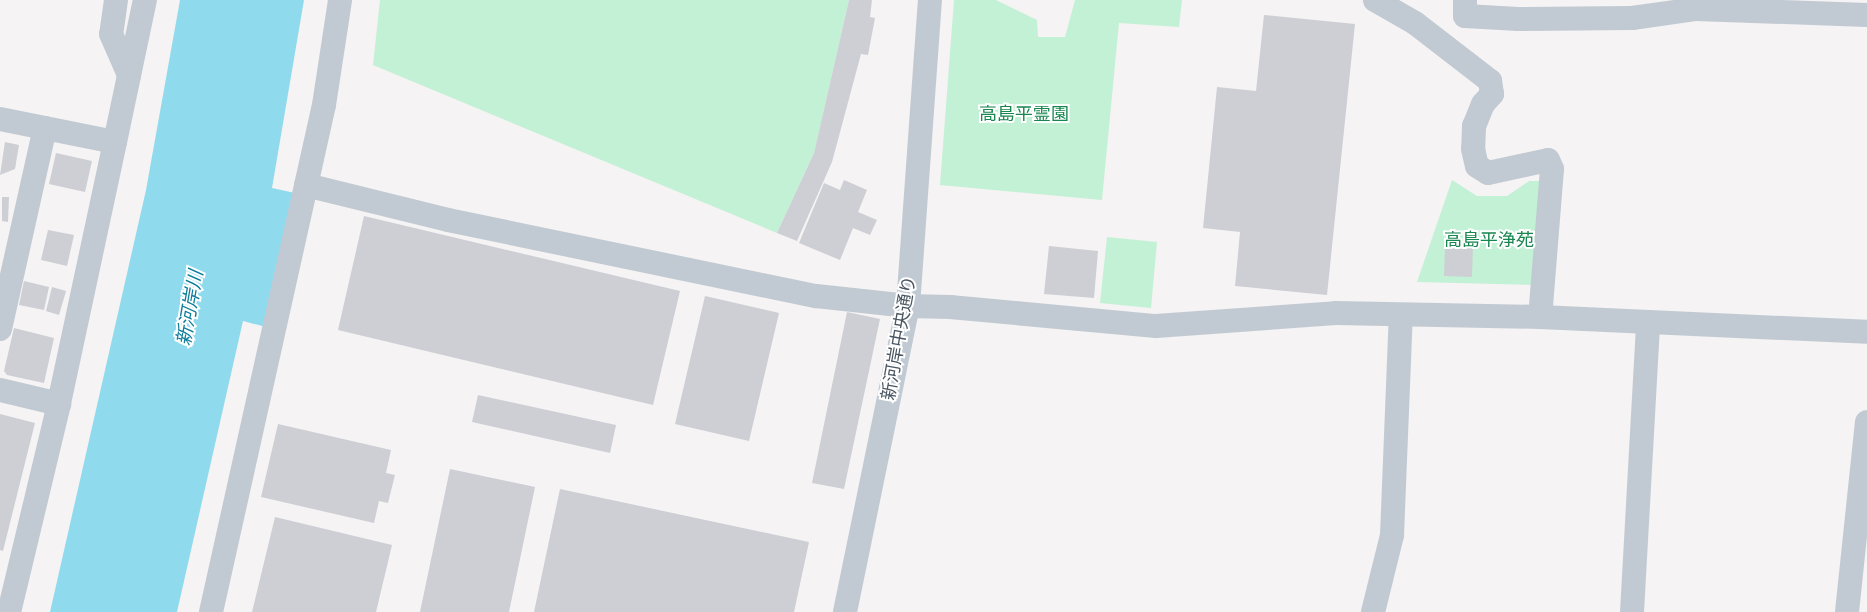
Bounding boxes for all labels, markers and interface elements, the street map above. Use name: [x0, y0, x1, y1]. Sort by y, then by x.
park label: 高島平霊園: [979, 103, 1069, 125]
park label: 高島平浄苑: [1444, 229, 1534, 251]
water label: 新河岸川: [172, 269, 208, 347]
street label: 新河岸中央通り: [877, 274, 921, 402]

